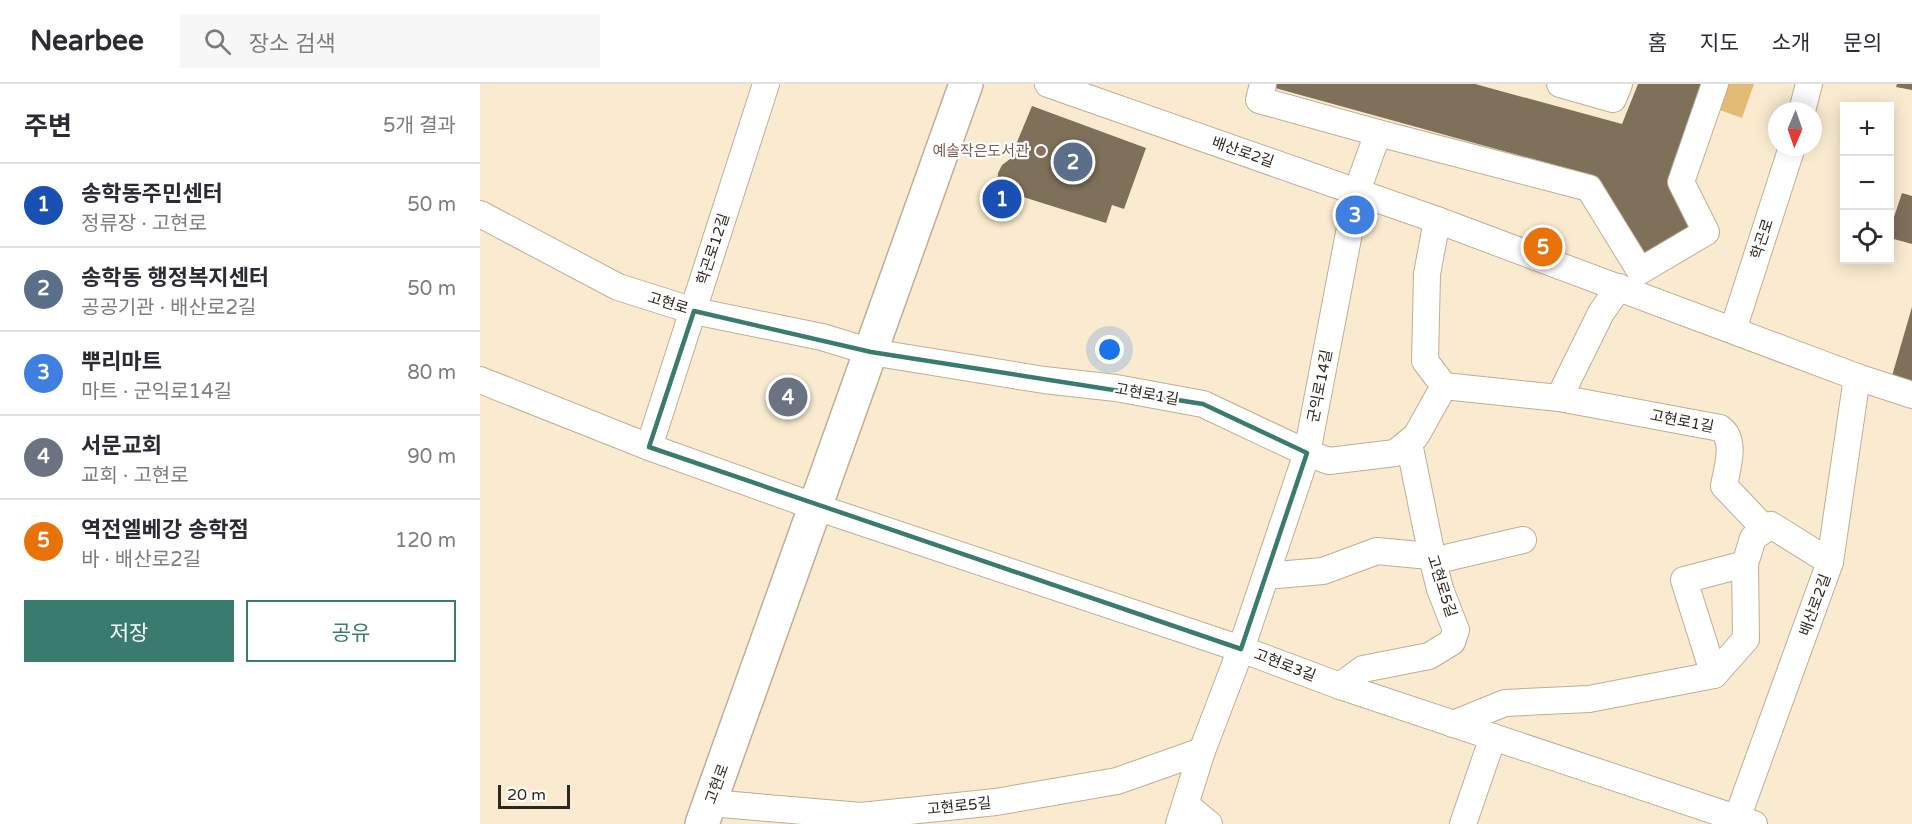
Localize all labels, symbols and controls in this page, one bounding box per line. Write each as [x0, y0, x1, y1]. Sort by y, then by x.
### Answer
search box [180, 14, 600, 68]
text: Nearbee [30, 24, 144, 58]
icon: search [201, 25, 234, 58]
text: 장소 검색 [249, 31, 335, 57]
text: 홈 [1648, 31, 1667, 56]
text: 지도 [1700, 31, 1739, 56]
text: 소개 [1772, 31, 1810, 56]
text: 문의 [1843, 31, 1882, 56]
north arrow [1768, 102, 1822, 156]
map controls [1840, 102, 1894, 264]
button: + [1840, 102, 1894, 156]
text: 주변 [24, 111, 72, 142]
text: 5개 결과 [383, 114, 456, 138]
street label: 배산로2길 [1210, 133, 1276, 171]
pin: 2 [1054, 140, 1092, 184]
place label: 예솔작은도서관 [932, 142, 1029, 160]
marker: 예솔작은도서관 [1034, 144, 1048, 158]
button: − [1840, 156, 1894, 210]
pin: 1 [982, 176, 1022, 222]
text: 송학동주민센터 [81, 181, 223, 207]
pin: 3 [1336, 192, 1374, 238]
text: 1 [37, 193, 50, 217]
text: 50 m [407, 193, 456, 217]
button: locate [1840, 210, 1894, 264]
street label: 학곤로12길 [693, 211, 733, 287]
text: 정류장 · 고현로 [81, 212, 207, 236]
street label: 학곤로 [1747, 217, 1777, 261]
pin: 5 [1524, 224, 1562, 270]
text: 송학동 행정복지센터 [81, 265, 269, 291]
text: 2 [37, 277, 50, 301]
text: 50 m [407, 277, 456, 301]
street label: 고현로 [646, 288, 690, 318]
text: 공공기관 · 배산로2길 [81, 296, 256, 320]
your location [1095, 335, 1124, 364]
street label: 군익로14길 [1304, 348, 1336, 424]
text: 뿌리마트 [81, 349, 162, 375]
text: 3 [37, 361, 50, 385]
text: 80 m [407, 361, 456, 385]
pin: 4 [768, 374, 808, 420]
text: 마트 · 군익로14길 [81, 380, 232, 404]
street label: 고현로1길 [1114, 380, 1180, 408]
street label: 고현로1길 [1649, 406, 1715, 436]
text: 서문교회 [81, 433, 162, 459]
text: 4 [37, 445, 50, 469]
text: 90 m [407, 445, 456, 469]
text: 교회 · 고현로 [81, 464, 189, 488]
text: 역전엘베강 송학점 [81, 517, 249, 543]
text: 5 [37, 529, 50, 553]
text: 120 m [395, 529, 456, 553]
text: 바 · 배산로2길 [81, 548, 201, 572]
street label: 고현로5길 [1423, 552, 1461, 620]
street label: 배산로2길 [1795, 572, 1835, 638]
button: 저장 [24, 600, 234, 662]
button: 공유 [246, 600, 456, 662]
street label: 고현로3길 [1252, 645, 1318, 685]
street label: 고현로 [701, 761, 733, 807]
scale bar [498, 782, 570, 810]
text: 20 m [507, 785, 546, 805]
street label: 고현로5길 [926, 794, 992, 818]

